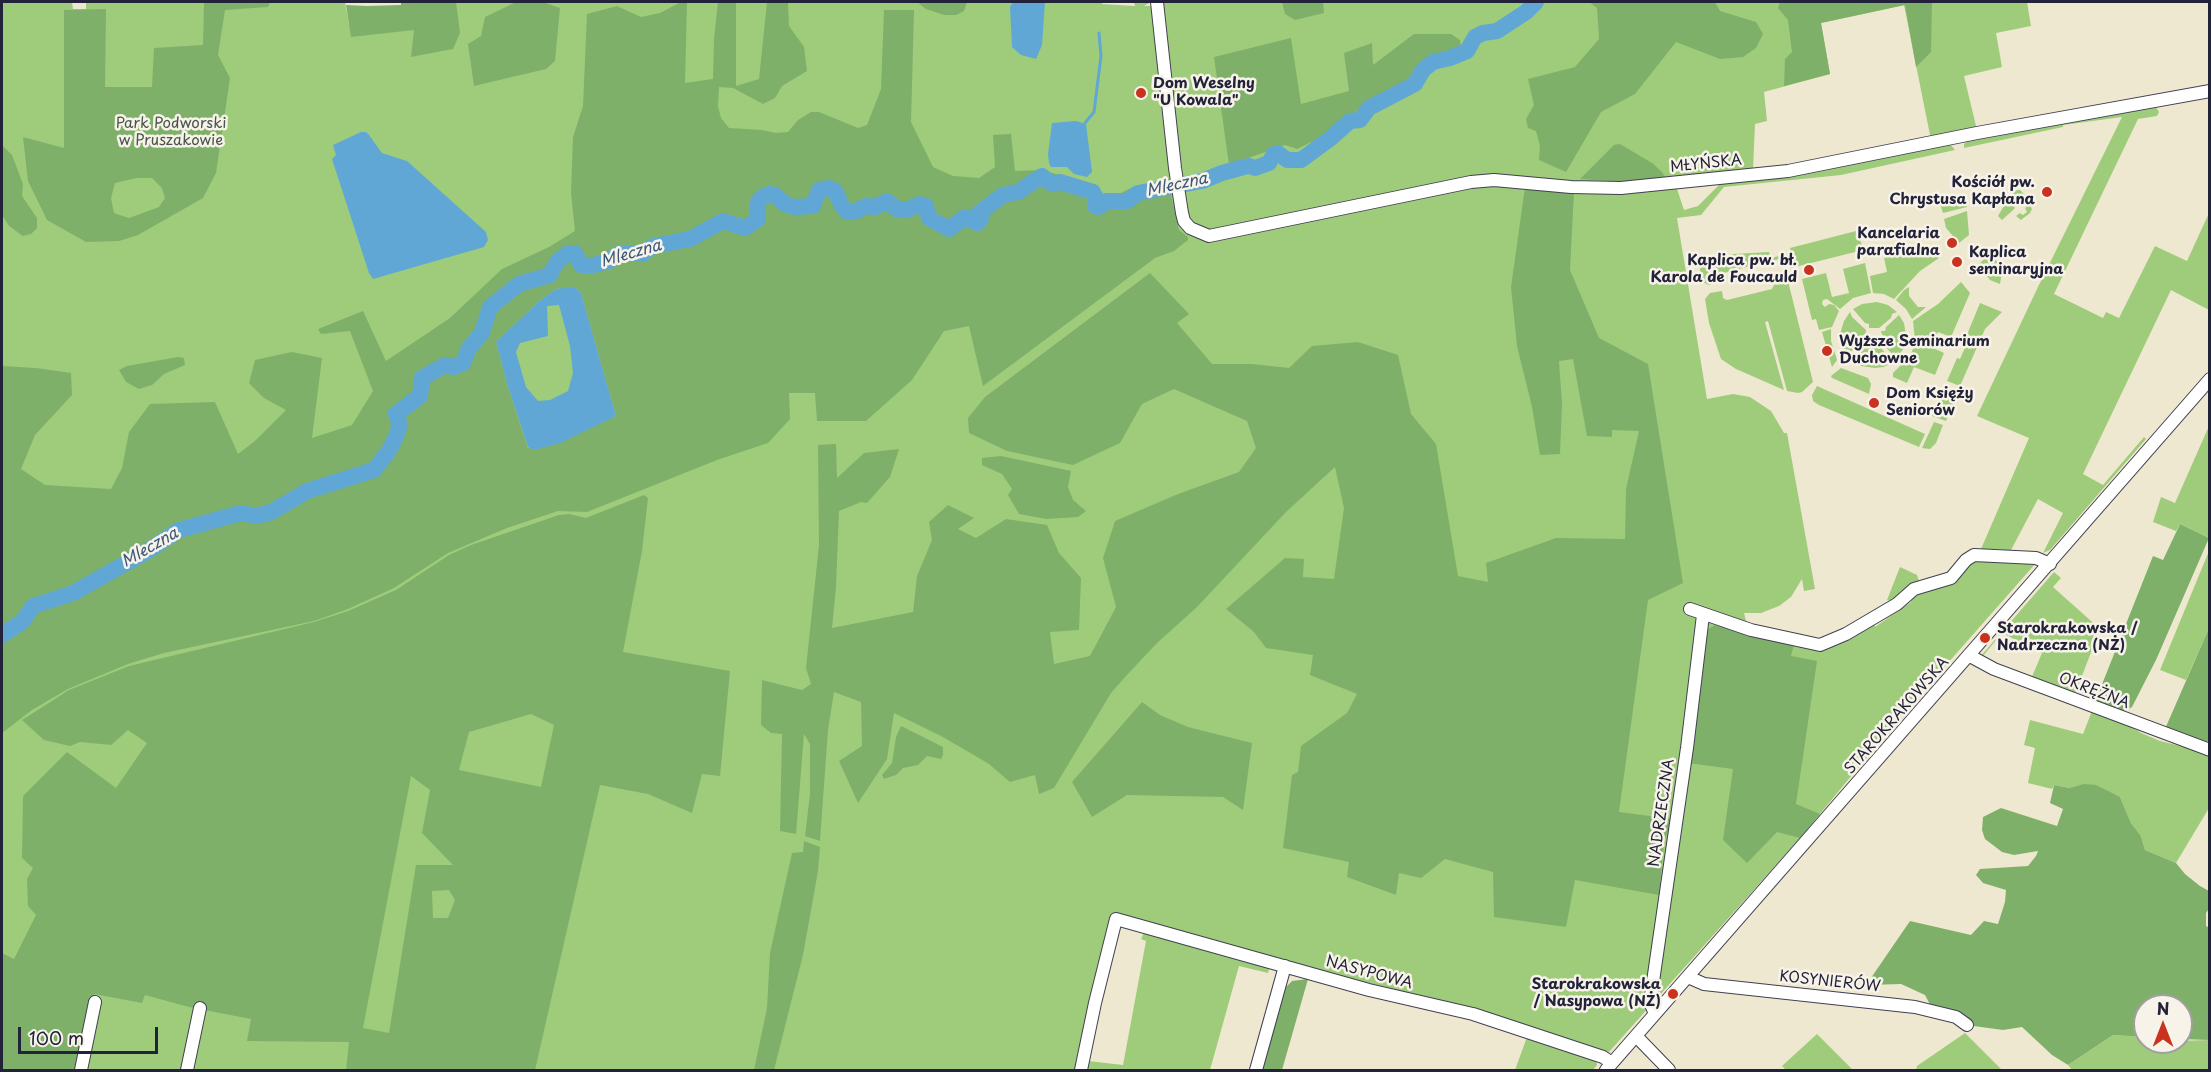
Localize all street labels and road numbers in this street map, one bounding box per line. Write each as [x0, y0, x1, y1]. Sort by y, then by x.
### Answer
street label: MŁYŃSKA [1669, 151, 1743, 177]
street label: STAROKRAKOWSKA [1841, 654, 1953, 778]
street label: OKRĘŻNA [2056, 669, 2132, 713]
street label: NADRZECZNA [1645, 758, 1679, 868]
street label: NASYPOWA [1323, 953, 1415, 993]
street label: KOSYNIERÓW [1778, 968, 1882, 996]

